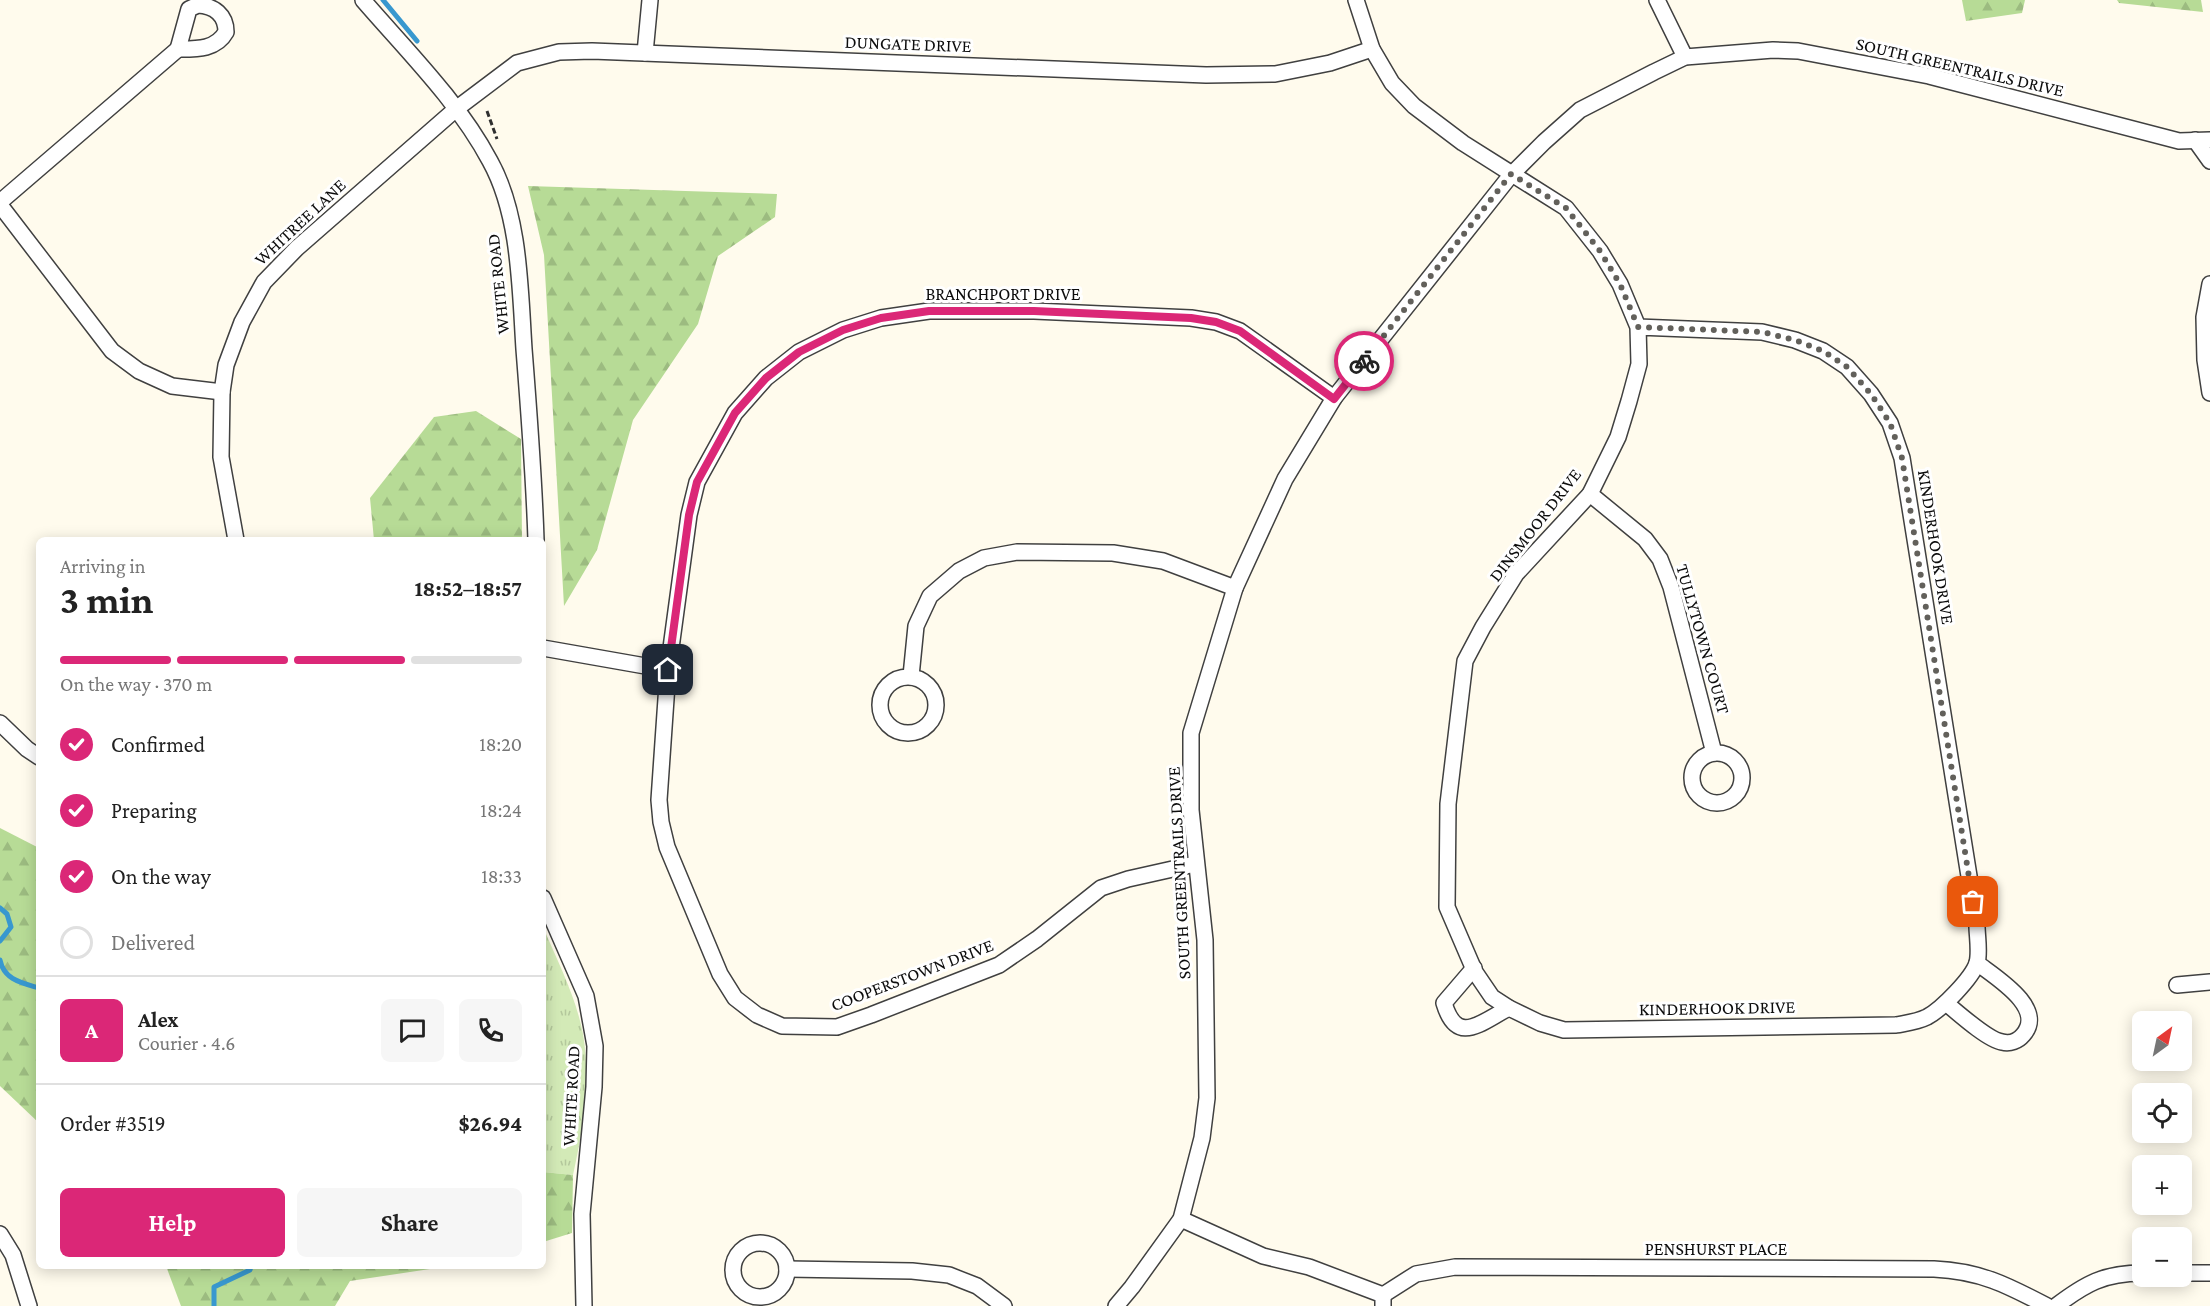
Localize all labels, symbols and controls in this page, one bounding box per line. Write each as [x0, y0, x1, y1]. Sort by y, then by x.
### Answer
street label: DUNGATE DRIVE [844, 32, 972, 56]
street label: SOUTH GREENTRAILS DRIVE [1854, 33, 2066, 101]
street label: WHITREE LANE [250, 175, 350, 269]
street label: WHITE ROAD [483, 233, 513, 335]
street label: BRANCHPORT DRIVE [925, 284, 1081, 304]
courier [1334, 331, 1394, 391]
icon: bike [1348, 345, 1381, 378]
street label: DINSMOOR DRIVE [1485, 464, 1585, 585]
street label: KINDERHOOK DRIVE [1914, 468, 1958, 626]
text: Arriving in [60, 555, 145, 577]
street label: TULLYTOWN COURT [1672, 562, 1734, 716]
text: 18:52–18:57 [414, 576, 522, 601]
text: 3 min [60, 578, 153, 621]
pin [642, 644, 693, 695]
icon: home [651, 653, 684, 686]
text: On the way · 370 m [60, 673, 212, 695]
icon: check [60, 728, 93, 761]
text: Confirmed [111, 732, 205, 757]
text: 18:20 [479, 733, 522, 755]
street label: SOUTH GREENTRAILS DRIVE [1163, 766, 1195, 980]
icon: check [60, 794, 93, 827]
text: Preparing [111, 798, 197, 823]
text: 18:24 [480, 799, 522, 821]
icon: check [60, 860, 93, 893]
text: On the way [111, 864, 211, 889]
text: 18:33 [481, 865, 522, 887]
pin [1947, 876, 1998, 927]
icon: bag [1956, 885, 1989, 918]
text: Delivered [111, 930, 195, 955]
street label: COOPERSTOWN DRIVE [828, 935, 996, 1015]
street label: KINDERHOOK DRIVE [1639, 997, 1796, 1019]
button: chat [381, 999, 444, 1062]
button: phone [459, 999, 522, 1062]
text: Alex [138, 1007, 179, 1032]
north arrow [2132, 1011, 2192, 1071]
map controls [2132, 1011, 2192, 1287]
text: A [85, 1018, 98, 1043]
text: Courier · 4.6 [138, 1032, 236, 1054]
street label: WHITE ROAD [558, 1045, 584, 1147]
button: locate [2132, 1083, 2192, 1143]
text: Order #3519 [60, 1111, 166, 1136]
text: $26.94 [459, 1111, 522, 1136]
button: + [2132, 1155, 2192, 1215]
button: Help [60, 1188, 285, 1257]
button: Share [297, 1188, 522, 1257]
button: − [2132, 1227, 2192, 1287]
street label: PENSHURST PLACE [1645, 1239, 1787, 1259]

